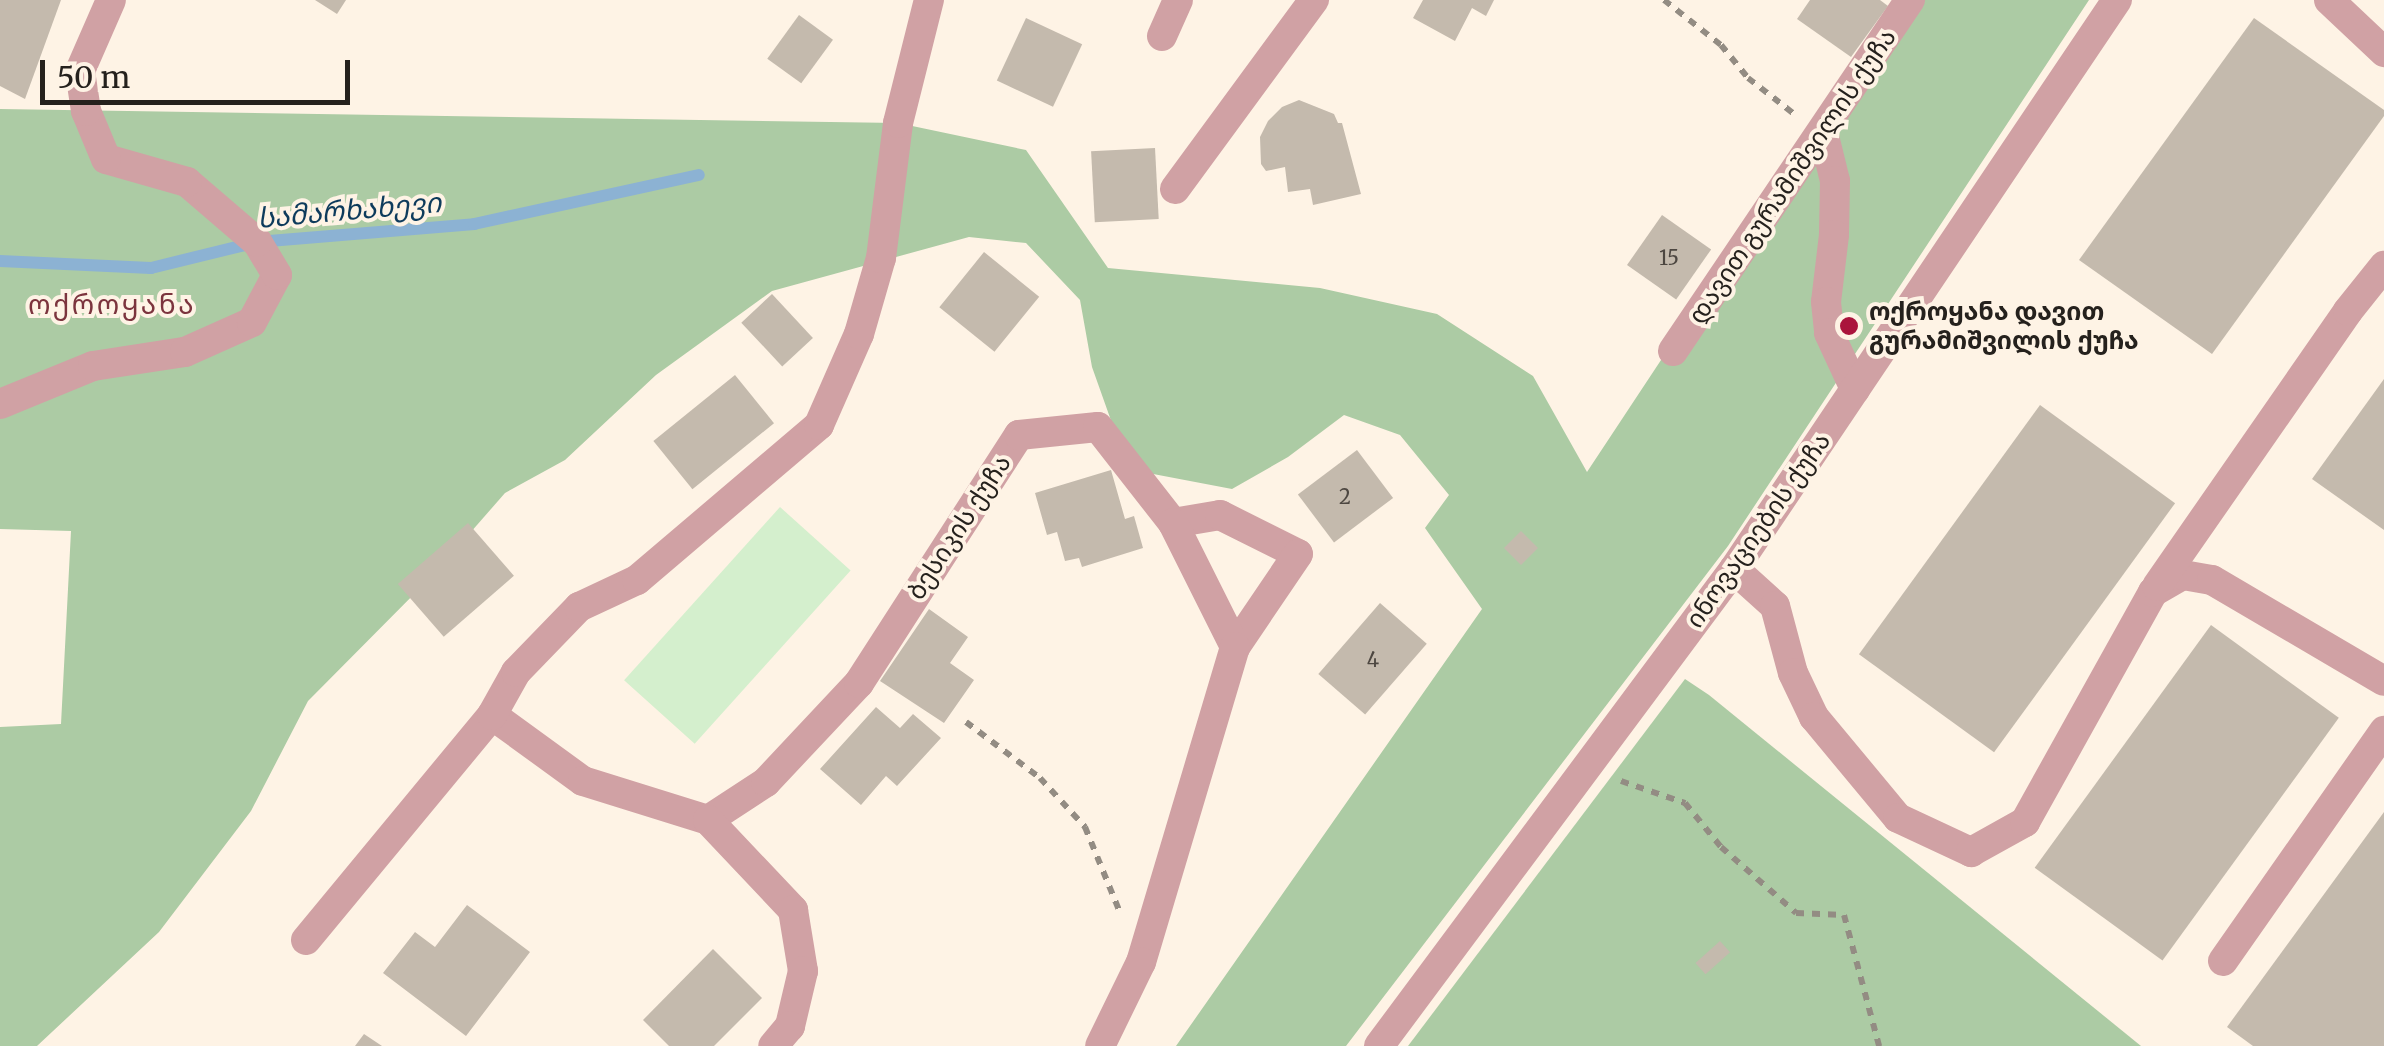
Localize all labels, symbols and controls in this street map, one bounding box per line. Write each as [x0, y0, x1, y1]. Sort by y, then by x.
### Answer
street label: დავით გურამიშვილის ქუჩა [1682, 23, 1902, 329]
scale bar [45, 40, 355, 102]
text: 50 m [57, 58, 130, 96]
water label: სამარხახევი [256, 185, 442, 235]
house number: 15 [1659, 245, 1679, 269]
district label: ოქროყანა [28, 287, 196, 321]
place label: ოქროყანა დავით გურამიშვილის ქუჩა [1869, 297, 2139, 356]
marker: ოქროყანა დავით გურამიშვილის ქუჩა [1838, 315, 1860, 337]
street label: ინოვაციების ქუჩა [1679, 427, 1837, 633]
street label: ბესიკის ქუჩა [901, 449, 1017, 605]
house number: 2 [1339, 484, 1351, 508]
house number: 4 [1367, 647, 1379, 671]

